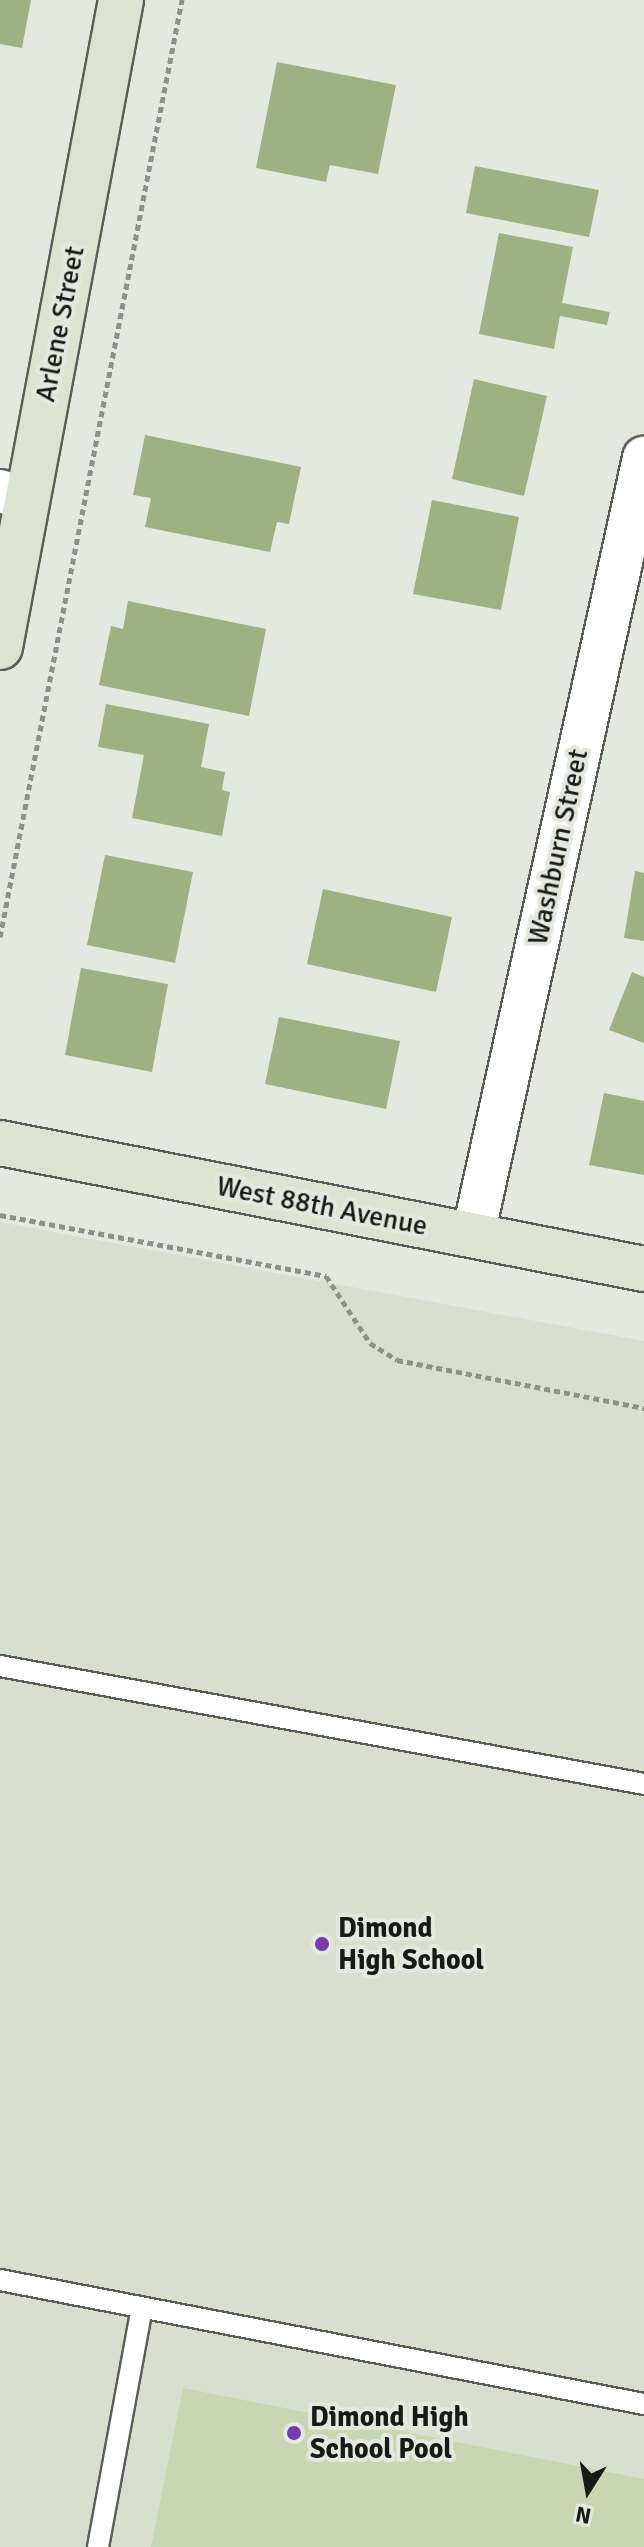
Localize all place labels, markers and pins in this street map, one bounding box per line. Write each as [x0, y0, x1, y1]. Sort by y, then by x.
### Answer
place label: Dimond High School [338, 1911, 484, 1977]
marker: Dimond High School [313, 1935, 331, 1953]
place label: Dimond High School Pool [310, 2400, 469, 2466]
marker: Dimond High School Pool [285, 2424, 303, 2442]

